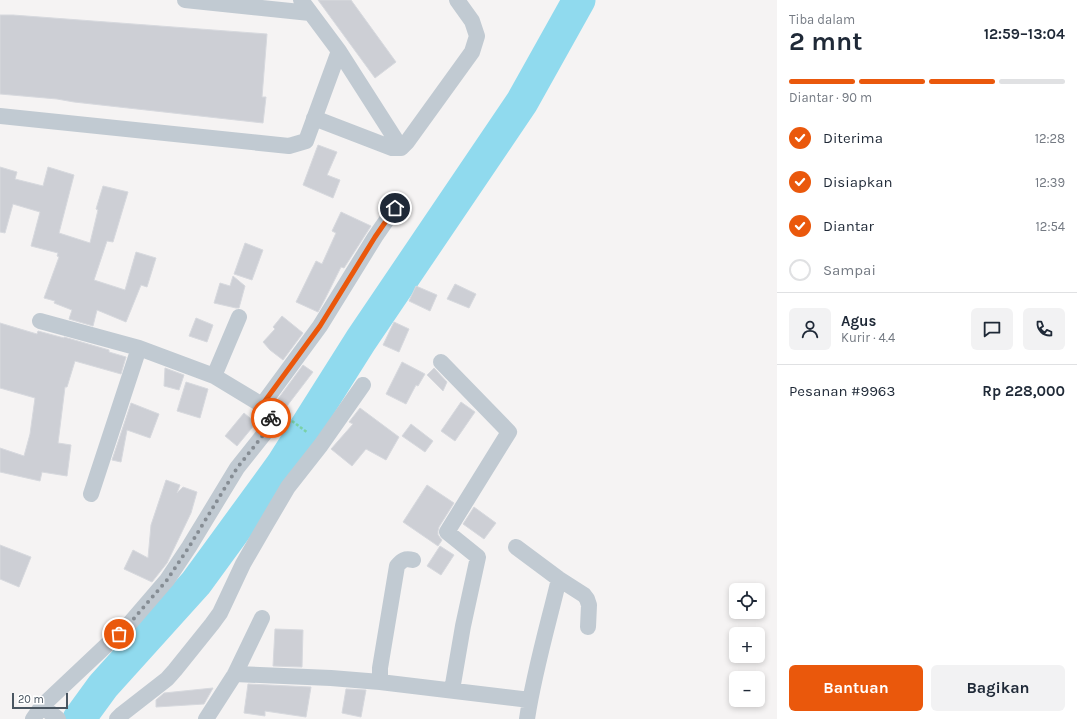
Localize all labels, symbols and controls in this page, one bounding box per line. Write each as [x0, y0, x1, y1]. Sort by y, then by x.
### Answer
text: Tiba dalam [789, 12, 855, 27]
text: 12:59–13:04 [984, 25, 1065, 43]
text: 2 mnt [789, 26, 862, 57]
text: Diantar · 90 m [789, 90, 872, 105]
icon: check [789, 127, 811, 149]
text: Diterima [823, 129, 883, 147]
text: 12:28 [1035, 131, 1065, 146]
icon: check [789, 171, 811, 193]
text: Disiapkan [823, 173, 893, 191]
text: 12:39 [1035, 175, 1065, 190]
pin [378, 191, 412, 225]
icon: home [384, 197, 406, 219]
icon: check [789, 215, 811, 237]
text: Diantar [823, 217, 874, 235]
text: 12:54 [1036, 219, 1065, 234]
text: Sampai [823, 261, 876, 279]
button: person [789, 308, 831, 350]
button: chat [971, 308, 1013, 350]
button: phone [1023, 308, 1065, 350]
text: Agus [841, 312, 876, 330]
text: Kurir · 4.4 [841, 330, 895, 345]
text: Pesanan #9963 [789, 382, 895, 400]
text: Rp 228,000 [982, 382, 1065, 400]
courier [251, 398, 291, 438]
icon: bike [260, 407, 282, 429]
map controls [729, 583, 765, 707]
button: locate [729, 583, 765, 619]
pin [102, 617, 136, 651]
icon: bag [108, 623, 130, 645]
button: + [729, 627, 765, 663]
button: Bantuan [789, 665, 923, 711]
button: Bagikan [931, 665, 1065, 711]
button: − [729, 671, 765, 707]
scale bar [12, 691, 68, 710]
text: 20 m [18, 693, 44, 706]

